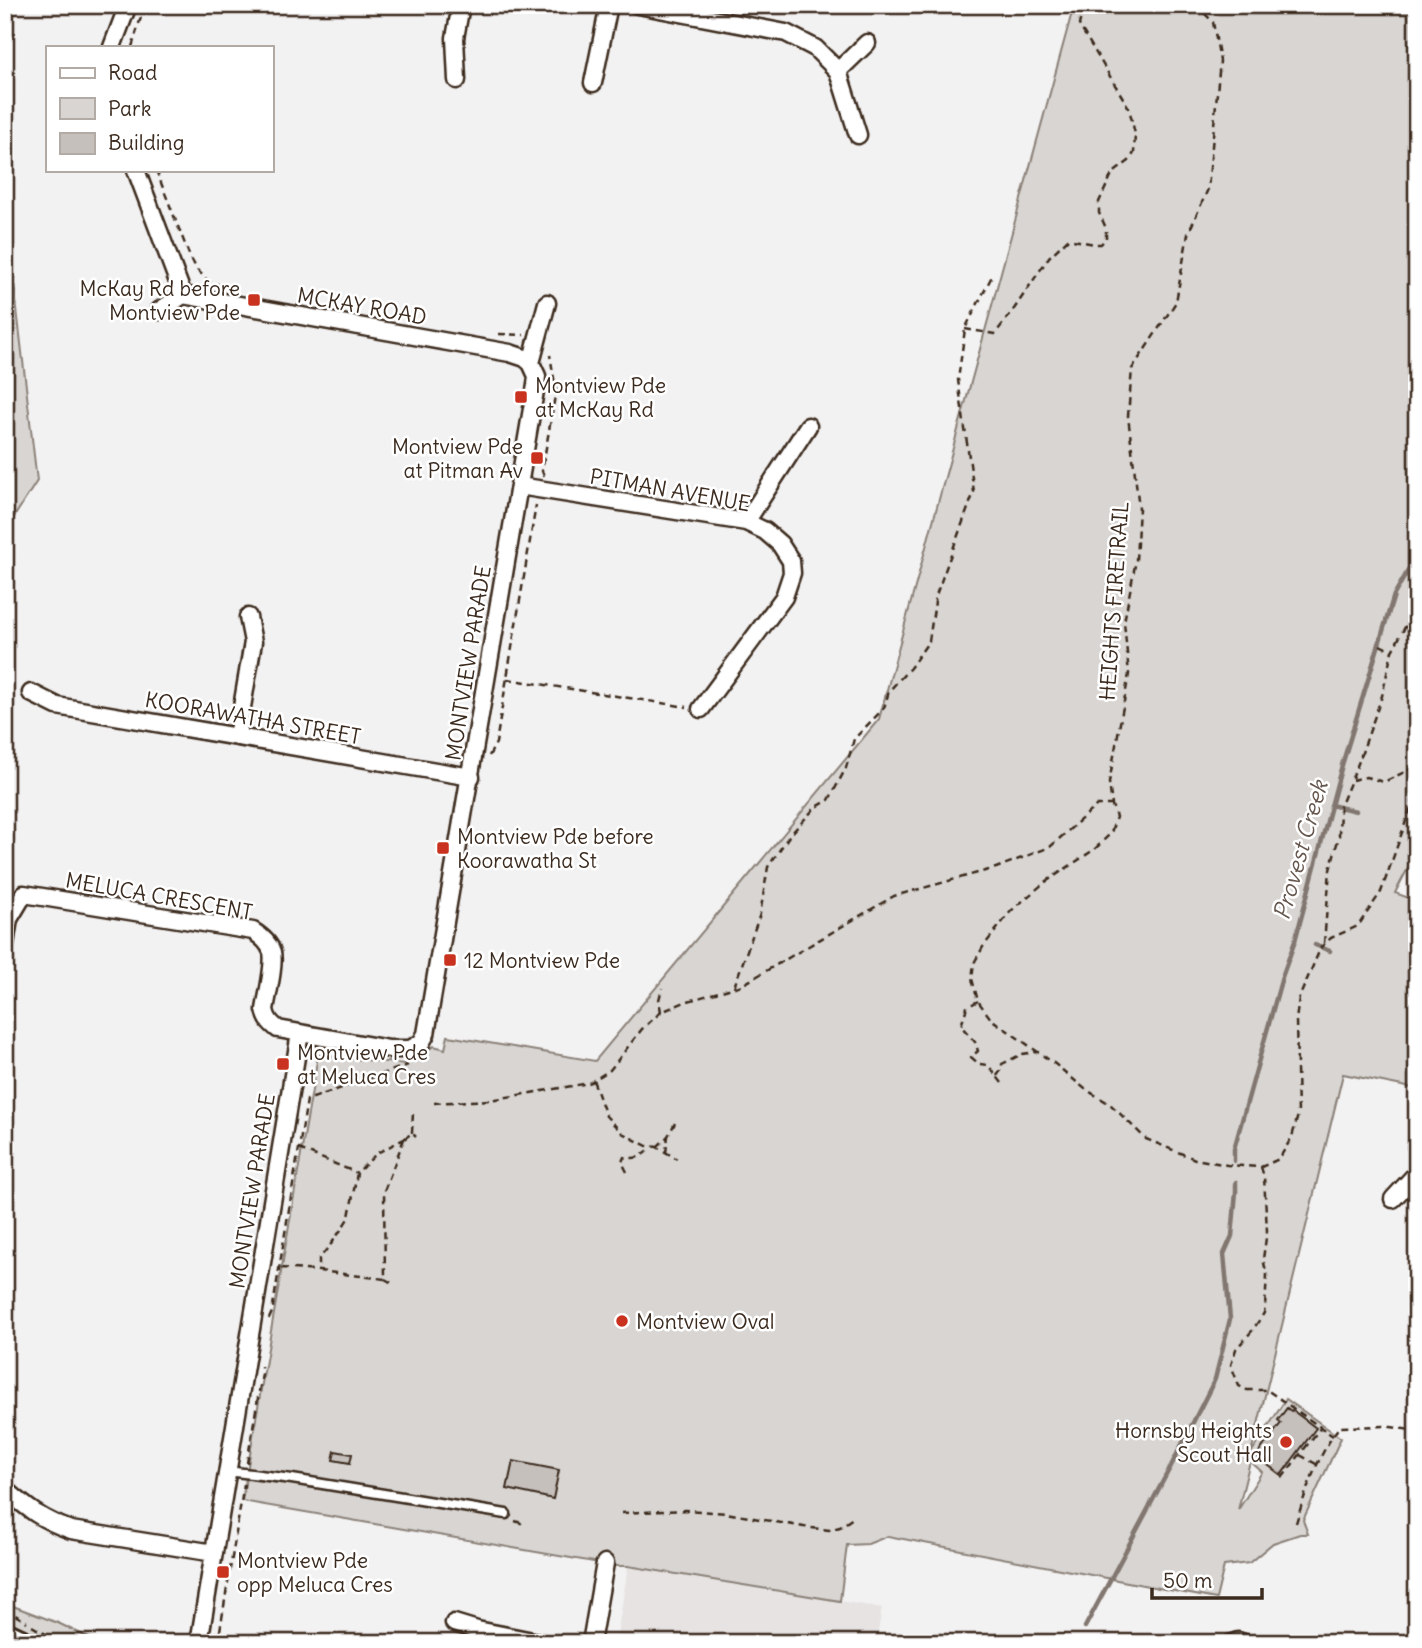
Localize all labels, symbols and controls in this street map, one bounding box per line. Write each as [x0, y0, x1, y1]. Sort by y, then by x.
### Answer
legend [46, 46, 273, 172]
text: Road [108, 59, 157, 86]
text: Park [108, 95, 151, 122]
text: Building [108, 129, 184, 156]
place label: McKay Rd before Montview Pde [80, 275, 240, 326]
street label: MCKAY ROAD [295, 281, 429, 331]
marker: McKay Rd before Montview Pde [246, 292, 262, 308]
place label: Montview Pde at McKay Rd [535, 372, 666, 423]
marker: Montview Pde at McKay Rd [513, 389, 529, 405]
place label: Montview Pde at Pitman Av [392, 433, 523, 484]
marker: Montview Pde at Pitman Av [529, 450, 545, 466]
street label: PITMAN AVENUE [588, 463, 752, 517]
street label: HEIGHTS FIRETRAIL [1094, 501, 1134, 701]
street label: MONTVIEW PARADE [439, 564, 497, 762]
street label: KOORAWATHA STREET [143, 686, 363, 750]
water label: Provest Creek [1266, 776, 1334, 923]
place label: Montview Pde before Koorawatha St [457, 823, 654, 874]
marker: Montview Pde before Koorawatha St [435, 840, 451, 856]
street label: MELUCA CRESCENT [63, 866, 255, 926]
place label: 12 Montview Pde [464, 947, 620, 974]
marker: 12 Montview Pde [442, 952, 458, 968]
place label: Montview Pde at Meluca Cres [297, 1039, 436, 1090]
marker: Montview Pde at Meluca Cres [275, 1056, 291, 1072]
street label: MONTVIEW PARADE [223, 1092, 281, 1290]
place label: Montview Oval [636, 1308, 774, 1335]
marker: Montview Oval [614, 1313, 630, 1329]
place label: Hornsby Heights Scout Hall [1115, 1417, 1272, 1468]
marker: Hornsby Heights Scout Hall [1278, 1434, 1294, 1450]
place label: Montview Pde opp Meluca Cres [237, 1547, 393, 1598]
scale bar [1152, 1557, 1263, 1601]
marker: Montview Pde opp Meluca Cres [215, 1564, 231, 1580]
text: 50 m [1163, 1567, 1212, 1594]

